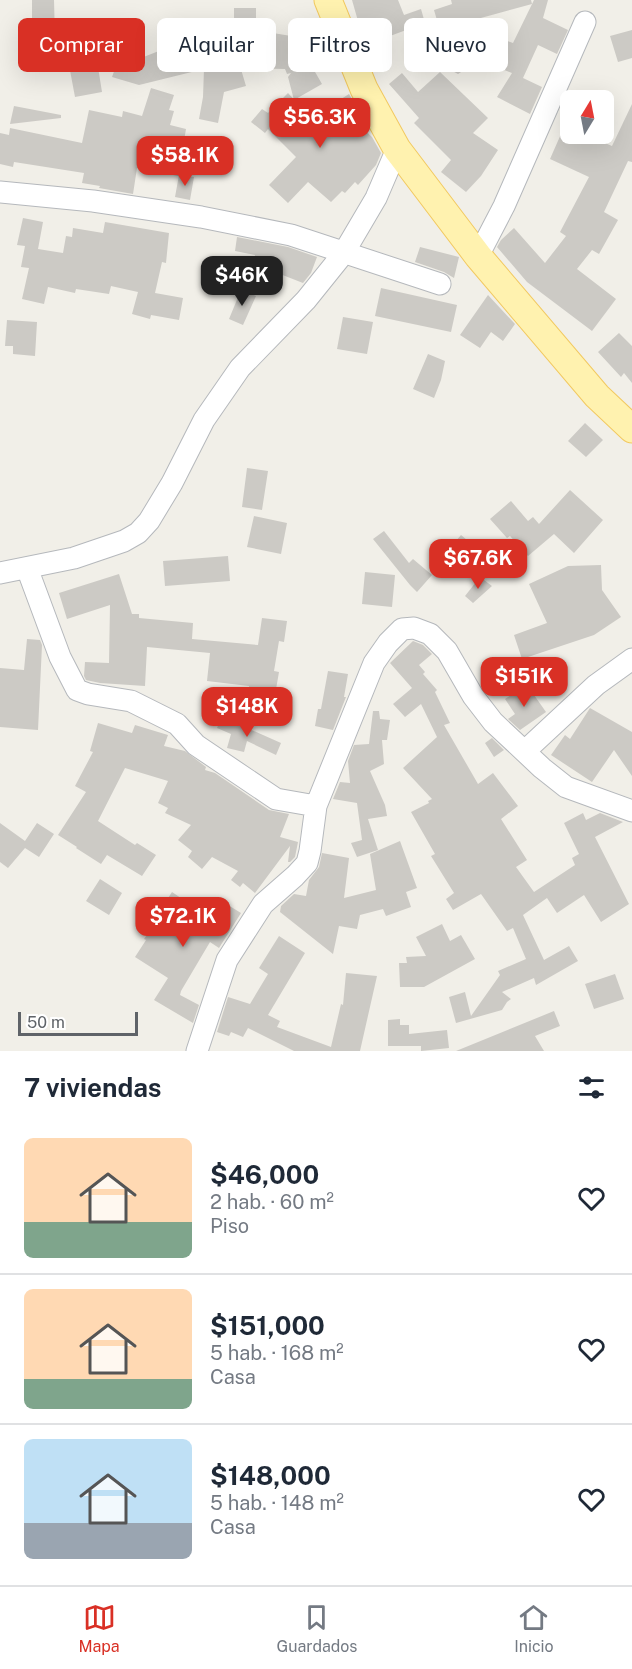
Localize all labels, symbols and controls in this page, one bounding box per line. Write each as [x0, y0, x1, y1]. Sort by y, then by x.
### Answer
chip: Comprar [18, 18, 145, 72]
chip: Alquilar [157, 18, 276, 72]
chip: Filtros [288, 18, 392, 72]
chip: Nuevo [404, 18, 508, 72]
north arrow [560, 90, 614, 144]
map controls [560, 90, 614, 144]
pin: $56.3K [271, 98, 369, 149]
text: $56.3K [283, 105, 357, 129]
pin: $58.1K [136, 136, 234, 187]
text: $58.1K [151, 143, 219, 167]
pin: $46K [206, 256, 278, 307]
text: $46K [215, 263, 269, 287]
pin: $67.6K [429, 539, 527, 590]
text: $67.6K [443, 546, 513, 570]
pin: $151K [482, 657, 566, 708]
text: $151K [495, 664, 553, 688]
pin: $148K [205, 687, 289, 738]
text: $148K [215, 694, 279, 718]
pin: $72.1K [134, 897, 232, 948]
text: $72.1K [149, 904, 217, 928]
scale bar [18, 1009, 138, 1036]
text: 50 m [27, 1013, 65, 1032]
icon: filters [575, 1071, 608, 1104]
text: 7 viviendas [24, 1072, 162, 1103]
text: $46,000 [210, 1159, 319, 1190]
icon: home [72, 1162, 144, 1234]
icon: heart [575, 1182, 608, 1215]
text: 2 hab. · 60 m² [210, 1190, 334, 1214]
text: Piso [210, 1214, 249, 1238]
text: $151,000 [210, 1310, 325, 1341]
icon: home [72, 1313, 144, 1385]
icon: heart [575, 1333, 608, 1366]
text: 5 hab. · 168 m² [210, 1341, 344, 1365]
text: Casa [210, 1365, 256, 1389]
text: $148,000 [210, 1460, 331, 1491]
icon: home [72, 1463, 144, 1535]
icon: heart [575, 1483, 608, 1516]
text: 5 hab. · 148 m² [210, 1491, 344, 1515]
text: Casa [210, 1515, 256, 1539]
tab: Mapa [78, 1601, 120, 1656]
tab: Guardados [276, 1601, 357, 1656]
tab: Inicio [514, 1601, 554, 1656]

